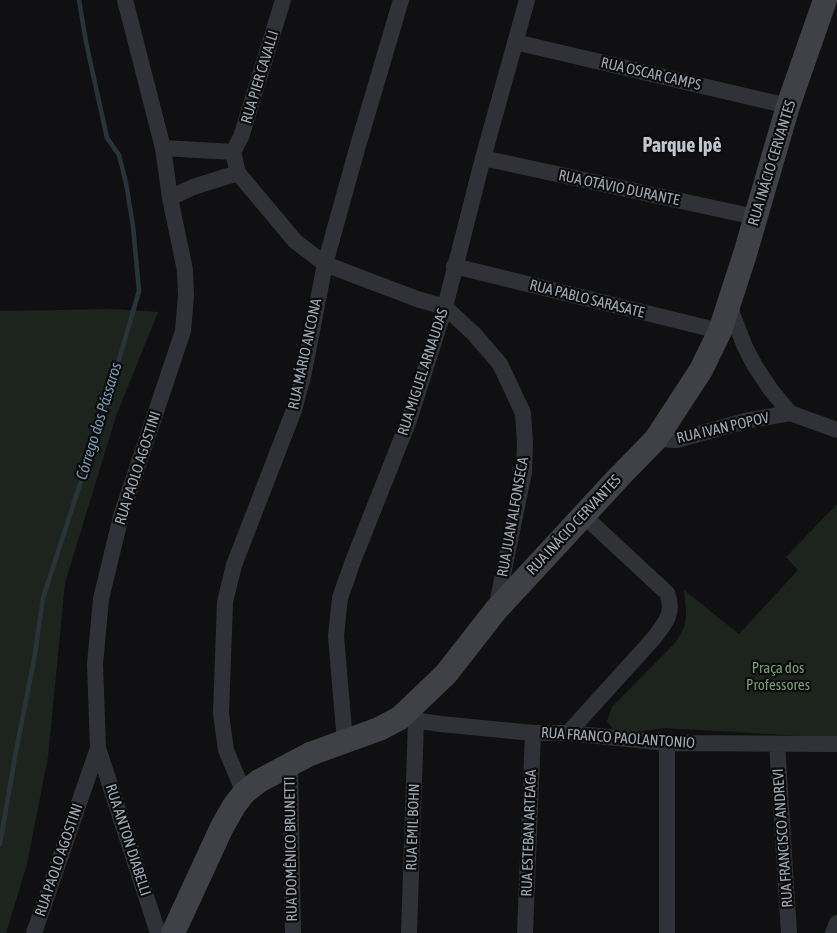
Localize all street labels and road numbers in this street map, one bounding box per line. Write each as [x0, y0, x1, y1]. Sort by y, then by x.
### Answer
street label: RUA PIER CAVALLI [237, 28, 283, 126]
street label: RUA OSCAR CAMPS [599, 54, 703, 94]
street label: RUA INÁCIO CERVANTES [744, 98, 800, 228]
street label: RUA OTÁVIO DURANTE [557, 166, 681, 210]
street label: RUA PABLO SARASATE [528, 276, 646, 322]
street label: RUA MÁRIO ANCONA [284, 297, 326, 411]
street label: RUA MIGUEL ARNAUDAS [394, 306, 452, 438]
street label: RUA PAOLO AGOSTINI [111, 409, 165, 527]
street label: RUA IVAN POPOV [675, 409, 771, 447]
street label: RUA JUAN ALFONSECA [494, 456, 532, 578]
street label: RUA INÁCIO CERVANTES [523, 471, 625, 579]
street label: RUA FRANCO PAOLANTONIO [541, 724, 695, 752]
street label: RUA FRANCISCO ANDREVI [769, 768, 797, 908]
street label: RUA ESTEBAN ARTEAGA [518, 769, 540, 897]
street label: RUA DOMÊNICO BRUNETTI [281, 776, 301, 922]
street label: RUA ANTON DIABELLI [101, 782, 155, 898]
street label: RUA EMIL BOHN [402, 783, 424, 871]
street label: RUA PAOLO AGOSTINI [31, 801, 87, 919]

